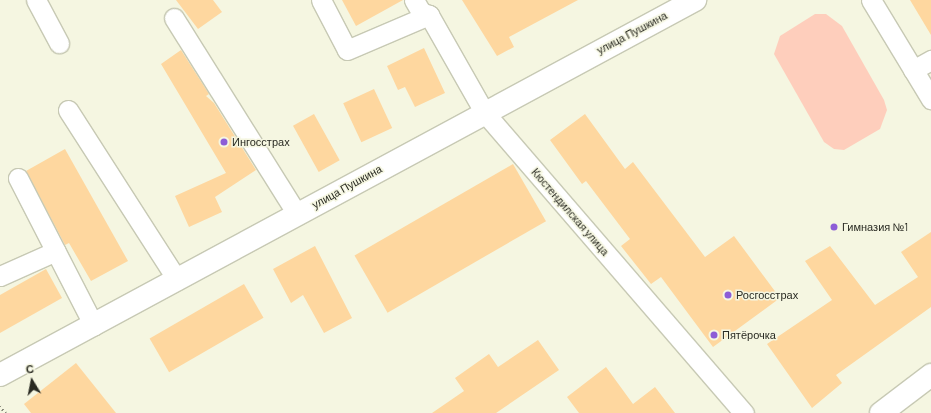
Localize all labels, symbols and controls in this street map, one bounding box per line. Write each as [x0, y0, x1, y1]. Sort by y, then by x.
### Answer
street label: улица Пушкина [595, 9, 669, 57]
place label: Ингосстрах [232, 135, 290, 149]
marker: Ингосстрах [219, 137, 229, 147]
street label: улица Пушкина [310, 162, 384, 212]
street label: Кюстендилская улица [529, 166, 611, 258]
place label: Гимназия №1 [842, 220, 908, 234]
marker: Гимназия №1 [829, 222, 839, 232]
place label: Росгосстрах [736, 288, 798, 302]
marker: Росгосстрах [723, 290, 733, 300]
place label: Пятёрочка [722, 328, 776, 342]
marker: Пятёрочка [709, 330, 719, 340]
north arrow [12, 361, 52, 401]
text: С [25, 362, 35, 376]

